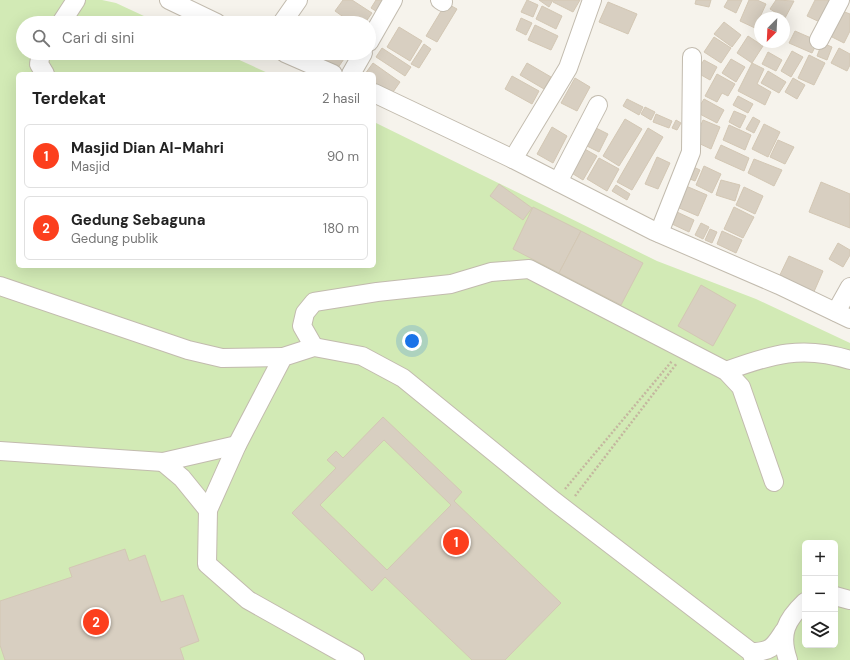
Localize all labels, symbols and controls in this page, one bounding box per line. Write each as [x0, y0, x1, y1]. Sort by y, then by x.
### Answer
north arrow [754, 12, 790, 48]
search box [16, 16, 376, 60]
icon: search [30, 27, 52, 49]
text: Cari di sini [62, 28, 134, 48]
text: Terdekat [32, 87, 106, 109]
text: 2 hasil [322, 90, 360, 107]
text: Masjid Dian Al-Mahri [71, 138, 224, 158]
text: 1 [44, 148, 48, 165]
text: 90 m [327, 148, 359, 165]
text: Masjid [71, 158, 110, 175]
text: Gedung Sebaguna [71, 210, 205, 230]
text: 2 [42, 220, 50, 237]
text: 180 m [323, 220, 359, 237]
text: Gedung publik [71, 230, 158, 247]
your location [402, 331, 422, 351]
pin: 1 [443, 527, 469, 557]
map controls [802, 540, 838, 648]
button: + [802, 540, 838, 576]
button: − [802, 576, 838, 612]
pin: 2 [83, 607, 109, 637]
button: layers [802, 612, 838, 648]

